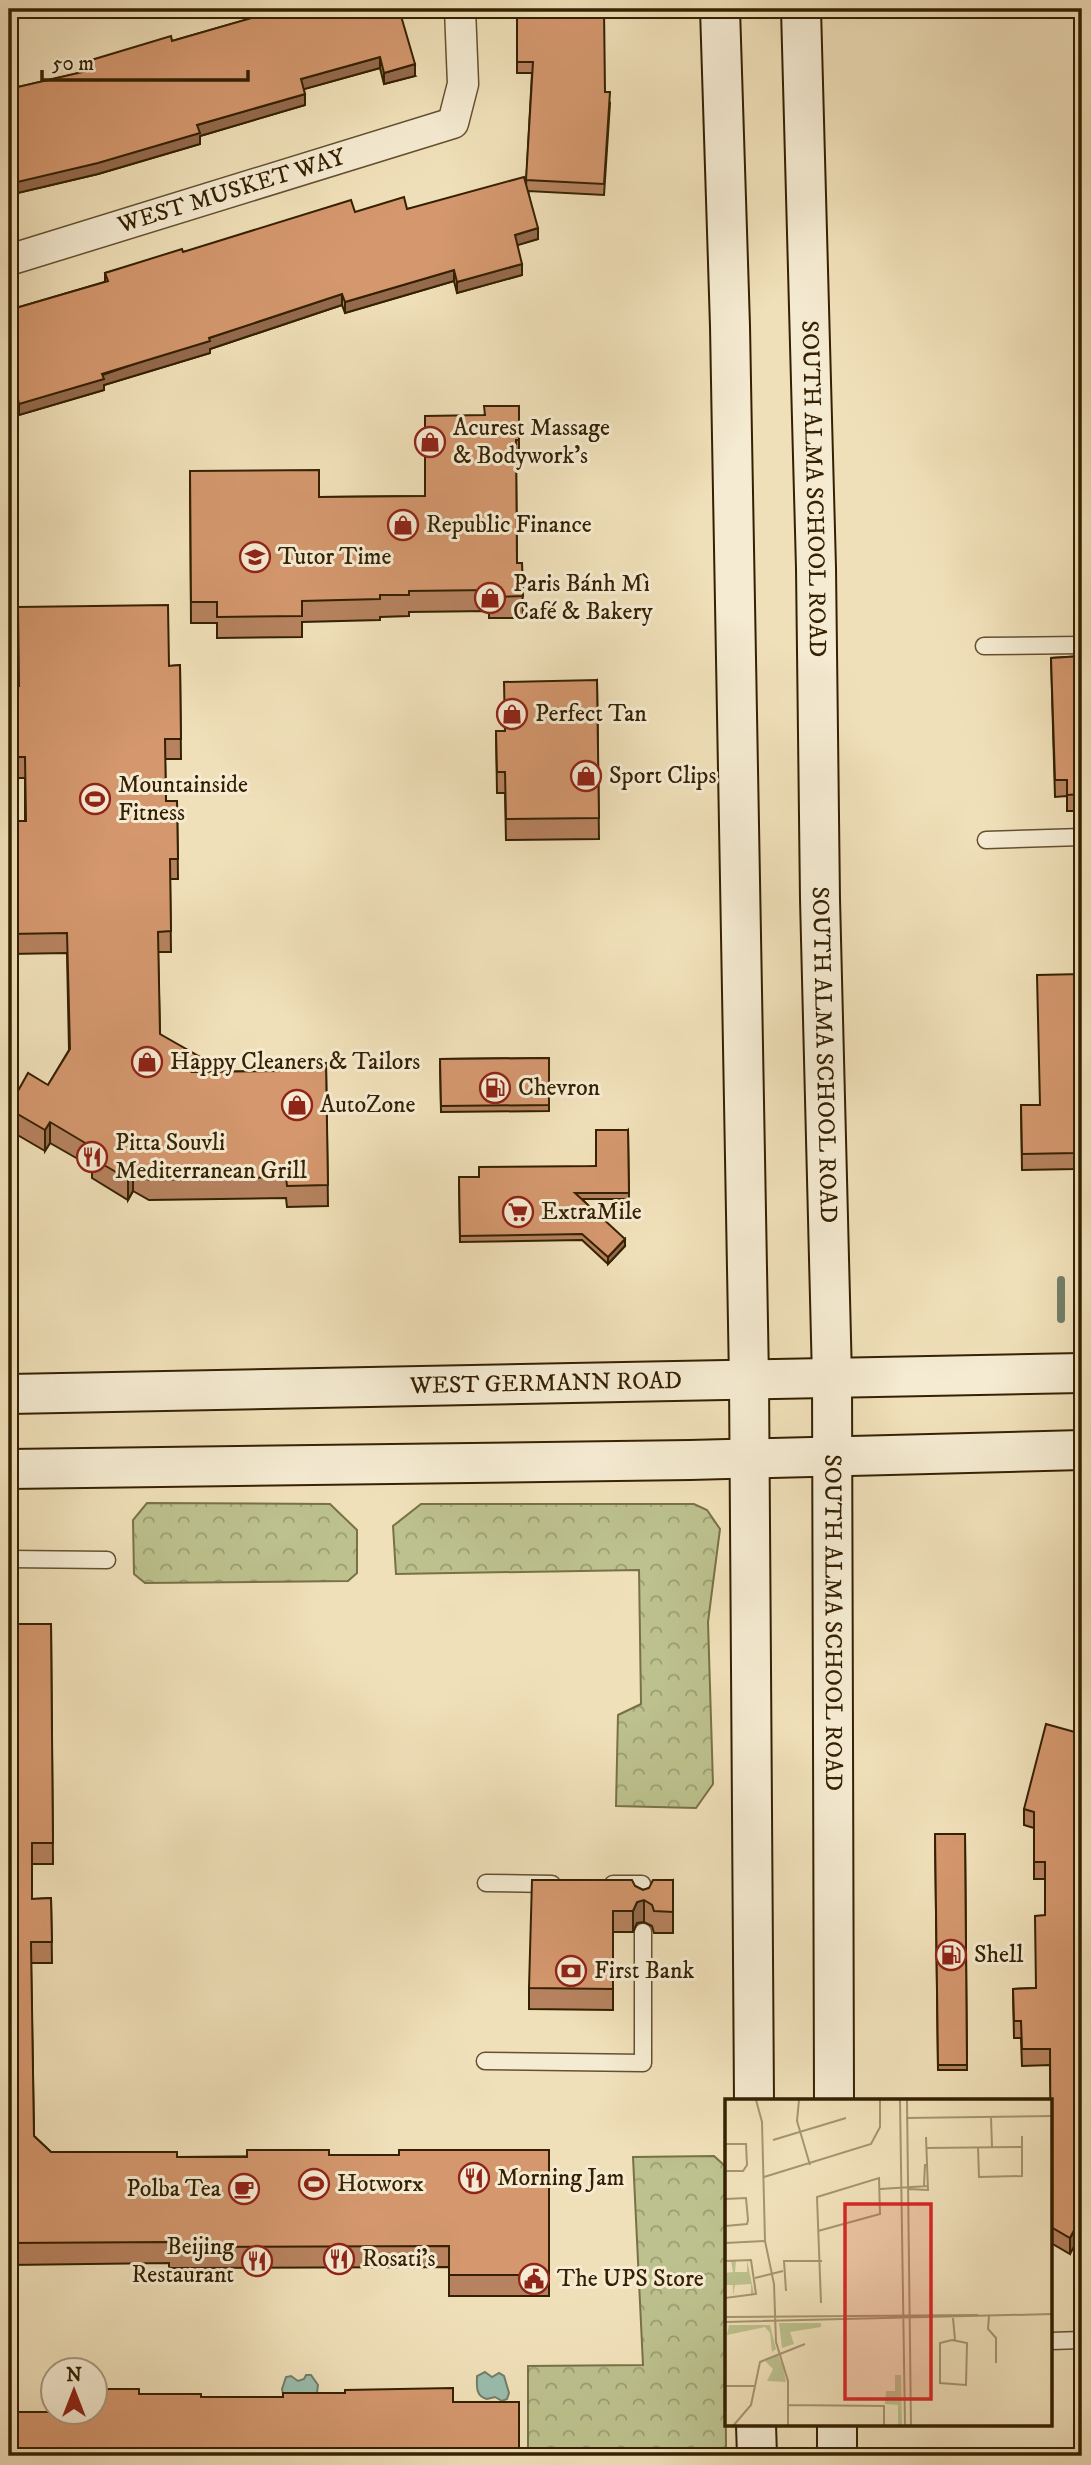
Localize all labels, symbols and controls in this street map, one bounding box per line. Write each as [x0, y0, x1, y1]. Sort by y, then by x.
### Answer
scale bar [42, 38, 248, 82]
text: 50 m [52, 51, 94, 77]
street label: WEST MUSKET WAY [113, 142, 350, 241]
street label: SOUTH ALMA SCHOOL ROAD [794, 320, 832, 657]
place label: Acurest Massage & Bodywork's [453, 413, 610, 471]
shop icon: Acurest Massage & Bodywork's [413, 425, 447, 459]
shop icon: Republic Finance [386, 508, 420, 542]
place label: Republic Finance [426, 510, 592, 540]
school or university icon: Tutor Time [238, 540, 272, 574]
place label: Tutor Time [278, 542, 392, 572]
place label: Paris Bánh Mì Café & Bakery [513, 569, 653, 627]
shop icon: Paris Bánh Mì Café & Bakery [473, 581, 507, 615]
shop icon: Perfect Tan [495, 697, 529, 731]
place label: Perfect Tan [535, 699, 647, 729]
shop icon: Sport Clips [569, 759, 603, 793]
place label: Sport Clips [609, 761, 716, 791]
place label: Mountainside Fitness [118, 770, 248, 828]
sports icon: Mountainside Fitness [78, 782, 112, 816]
street label: SOUTH ALMA SCHOOL ROAD [805, 886, 843, 1224]
shop icon: Happy Cleaners & Tailors [130, 1045, 164, 1079]
place label: Happy Cleaners & Tailors [170, 1047, 420, 1077]
fuel station icon: Chevron [478, 1071, 512, 1105]
place label: Chevron [518, 1073, 601, 1103]
shop icon: AutoZone [280, 1088, 314, 1122]
place label: AutoZone [320, 1090, 416, 1120]
place label: Pitta Souvli Mediterranean Grill [115, 1128, 308, 1186]
restaurant icon: Pitta Souvli Mediterranean Grill [75, 1140, 109, 1174]
supermarket icon: ExtraMile [501, 1195, 535, 1229]
place label: ExtraMile [541, 1197, 642, 1227]
street label: WEST GERMANN ROAD [409, 1366, 682, 1401]
street label: SOUTH ALMA SCHOOL ROAD [817, 1454, 848, 1791]
fuel station icon: Shell [934, 1938, 968, 1972]
place label: Shell [974, 1940, 1024, 1970]
bank icon: First Bank [554, 1954, 588, 1988]
place label: First Bank [594, 1956, 695, 1986]
inset map [725, 2099, 1052, 2426]
restaurant icon: Morning Jam [457, 2161, 491, 2195]
place label: Morning Jam [497, 2163, 625, 2193]
sports icon: Hotworx [297, 2167, 331, 2201]
place label: Hotworx [337, 2169, 424, 2199]
cafe icon: Polba Tea [227, 2172, 261, 2206]
place label: Polba Tea [126, 2174, 222, 2204]
place label: Beijing Restaurant [132, 2232, 234, 2290]
restaurant icon: Rosati's [322, 2242, 356, 2276]
restaurant icon: Beijing Restaurant [240, 2244, 274, 2278]
place label: Rosati's [362, 2244, 435, 2274]
public building icon: The UPS Store [517, 2262, 551, 2296]
place label: The UPS Store [557, 2264, 704, 2294]
north arrow [38, 2356, 108, 2426]
text: N [66, 2364, 82, 2387]

